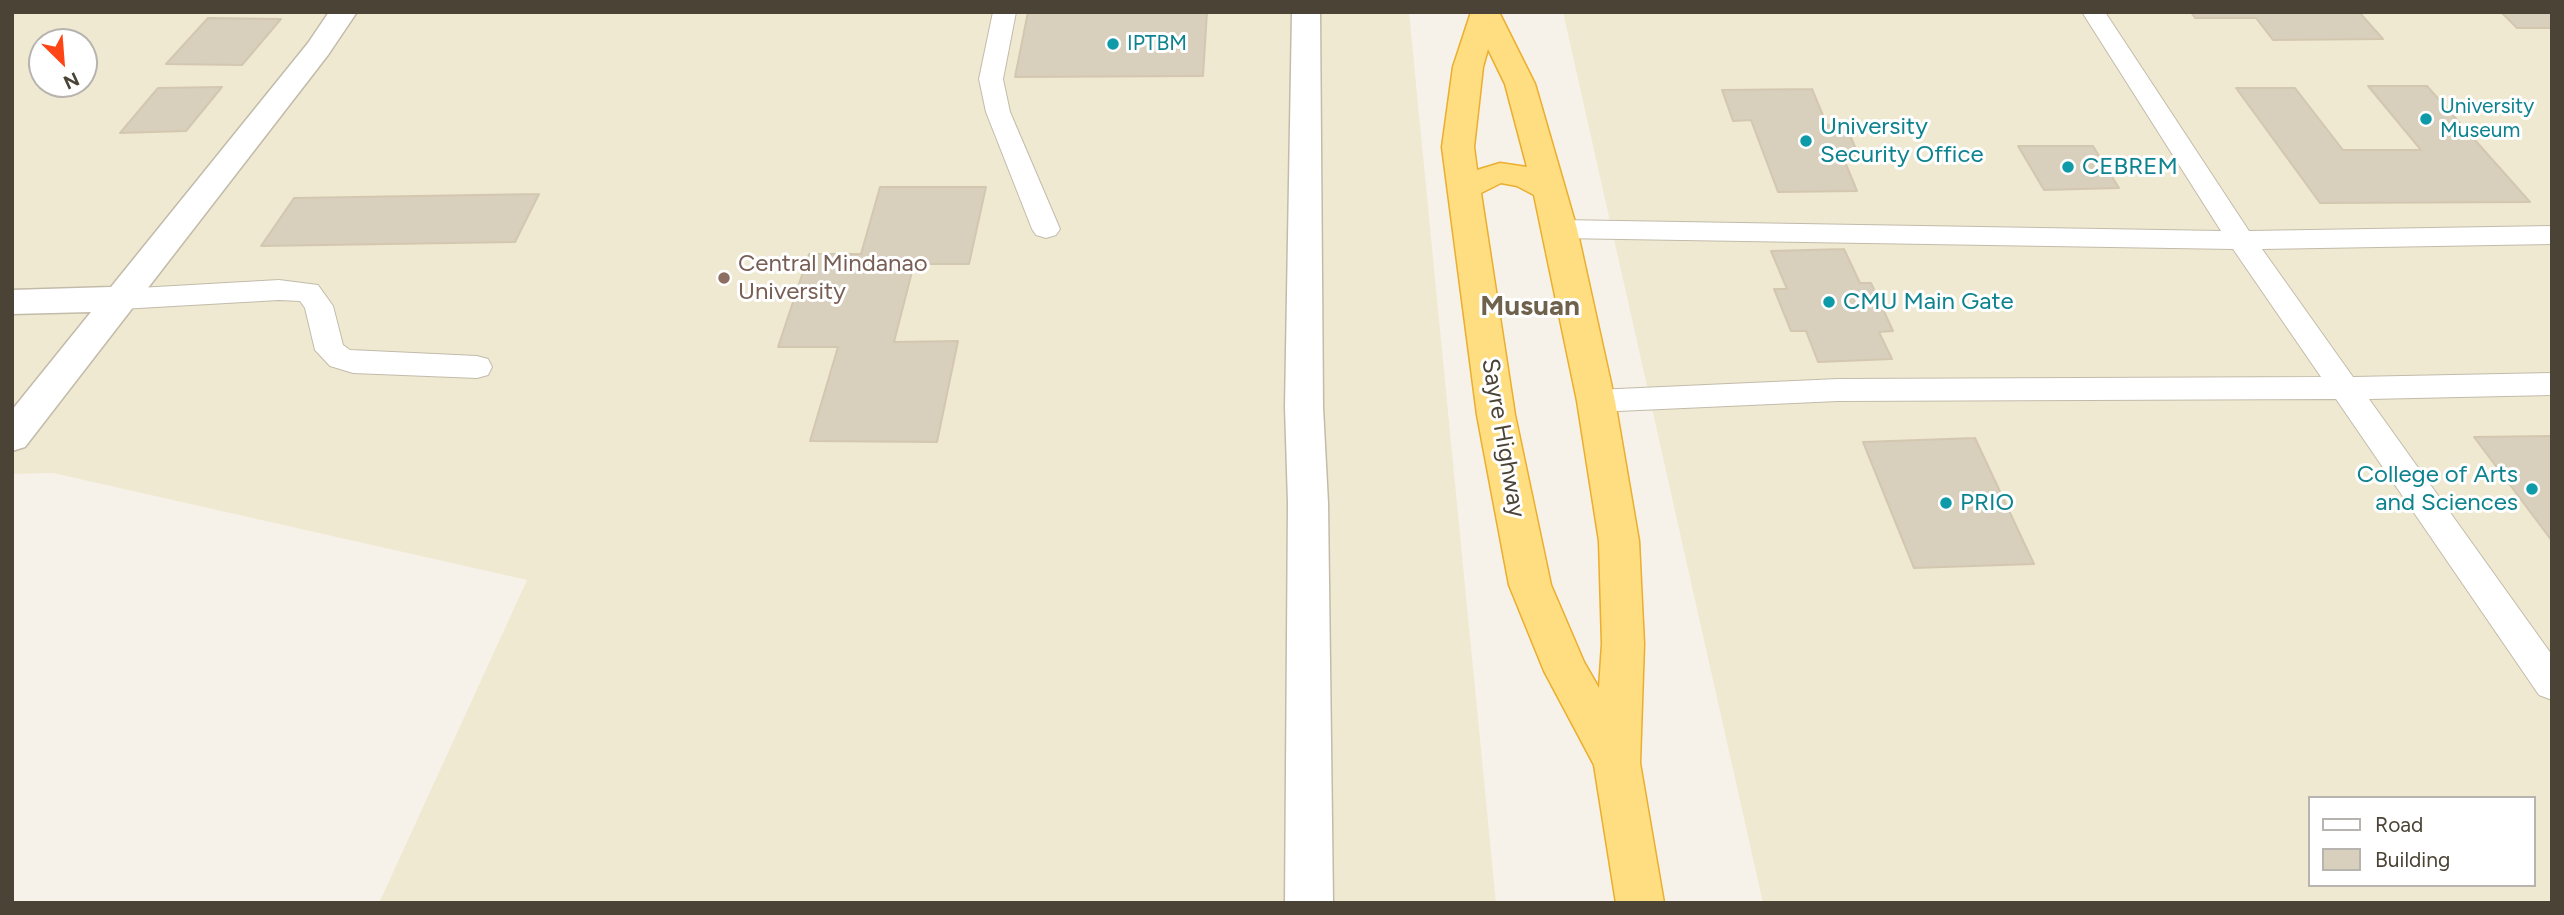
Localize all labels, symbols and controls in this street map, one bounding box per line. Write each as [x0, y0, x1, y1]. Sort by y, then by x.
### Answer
north arrow [28, 28, 98, 98]
place label: IPTBM [1127, 31, 1187, 57]
marker: IPTBM [1105, 36, 1121, 52]
text: N [60, 67, 83, 94]
place label: University Museum [2440, 94, 2534, 144]
marker: University Museum [2418, 111, 2434, 127]
place label: University Security Office [1820, 113, 1984, 169]
marker: University Security Office [1798, 133, 1814, 149]
place label: CEBREM [2082, 153, 2178, 181]
marker: CEBREM [2060, 159, 2076, 175]
place label: Central Mindanao University [738, 250, 928, 306]
marker: Central Mindanao University [716, 270, 732, 286]
place label: CMU Main Gate [1843, 288, 2014, 316]
district label: Musuan [1480, 290, 1580, 324]
marker: CMU Main Gate [1821, 294, 1837, 310]
street label: Sayre Highway [1475, 356, 1531, 520]
place label: College of Arts and Sciences [2357, 461, 2518, 517]
marker: College of Arts and Sciences [2524, 481, 2540, 497]
place label: PRIO [1960, 489, 2014, 517]
marker: PRIO [1938, 495, 1954, 511]
legend [2308, 796, 2536, 887]
text: Road [2375, 812, 2423, 837]
text: Building [2375, 847, 2450, 872]

